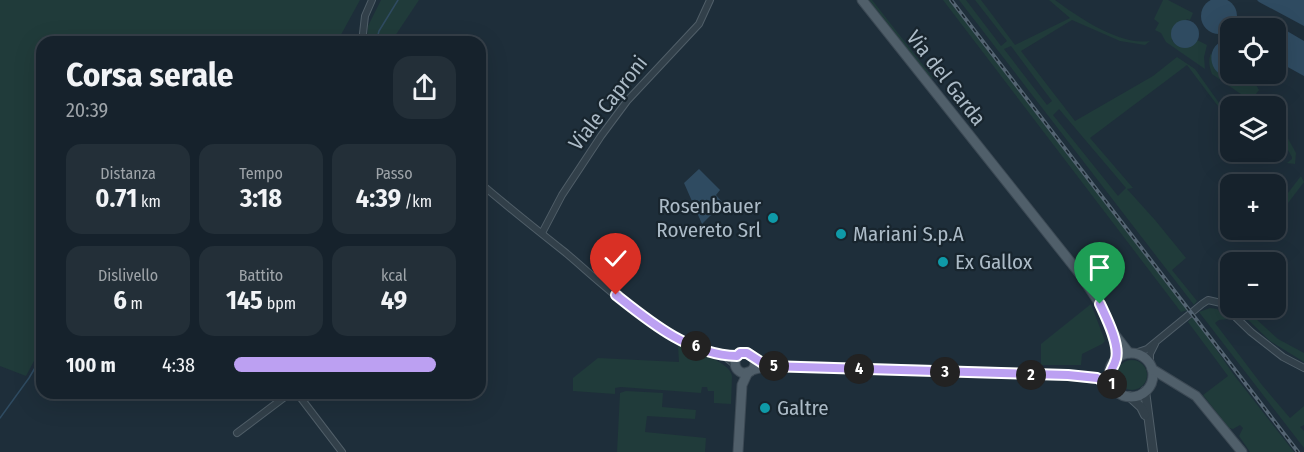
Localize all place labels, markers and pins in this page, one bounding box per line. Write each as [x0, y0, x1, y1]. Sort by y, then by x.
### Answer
place label: Rosenbauer Rovereto Srl [656, 193, 762, 243]
marker: Rosenbauer Rovereto Srl [766, 211, 780, 225]
place label: Mariani S.p.A [853, 221, 964, 247]
marker: Mariani S.p.A [834, 227, 848, 241]
pin [590, 233, 641, 295]
pin [1074, 242, 1125, 304]
place label: Ex Gallox [955, 249, 1033, 275]
marker: Ex Gallox [936, 255, 950, 269]
pin: 6 [681, 331, 711, 361]
pin: 5 [759, 351, 789, 381]
pin: 4 [844, 354, 874, 384]
pin: 3 [930, 357, 960, 387]
pin: 2 [1016, 360, 1046, 390]
pin: 1 [1097, 369, 1127, 399]
place label: Galtre [777, 395, 829, 421]
marker: Galtre [758, 401, 772, 415]

